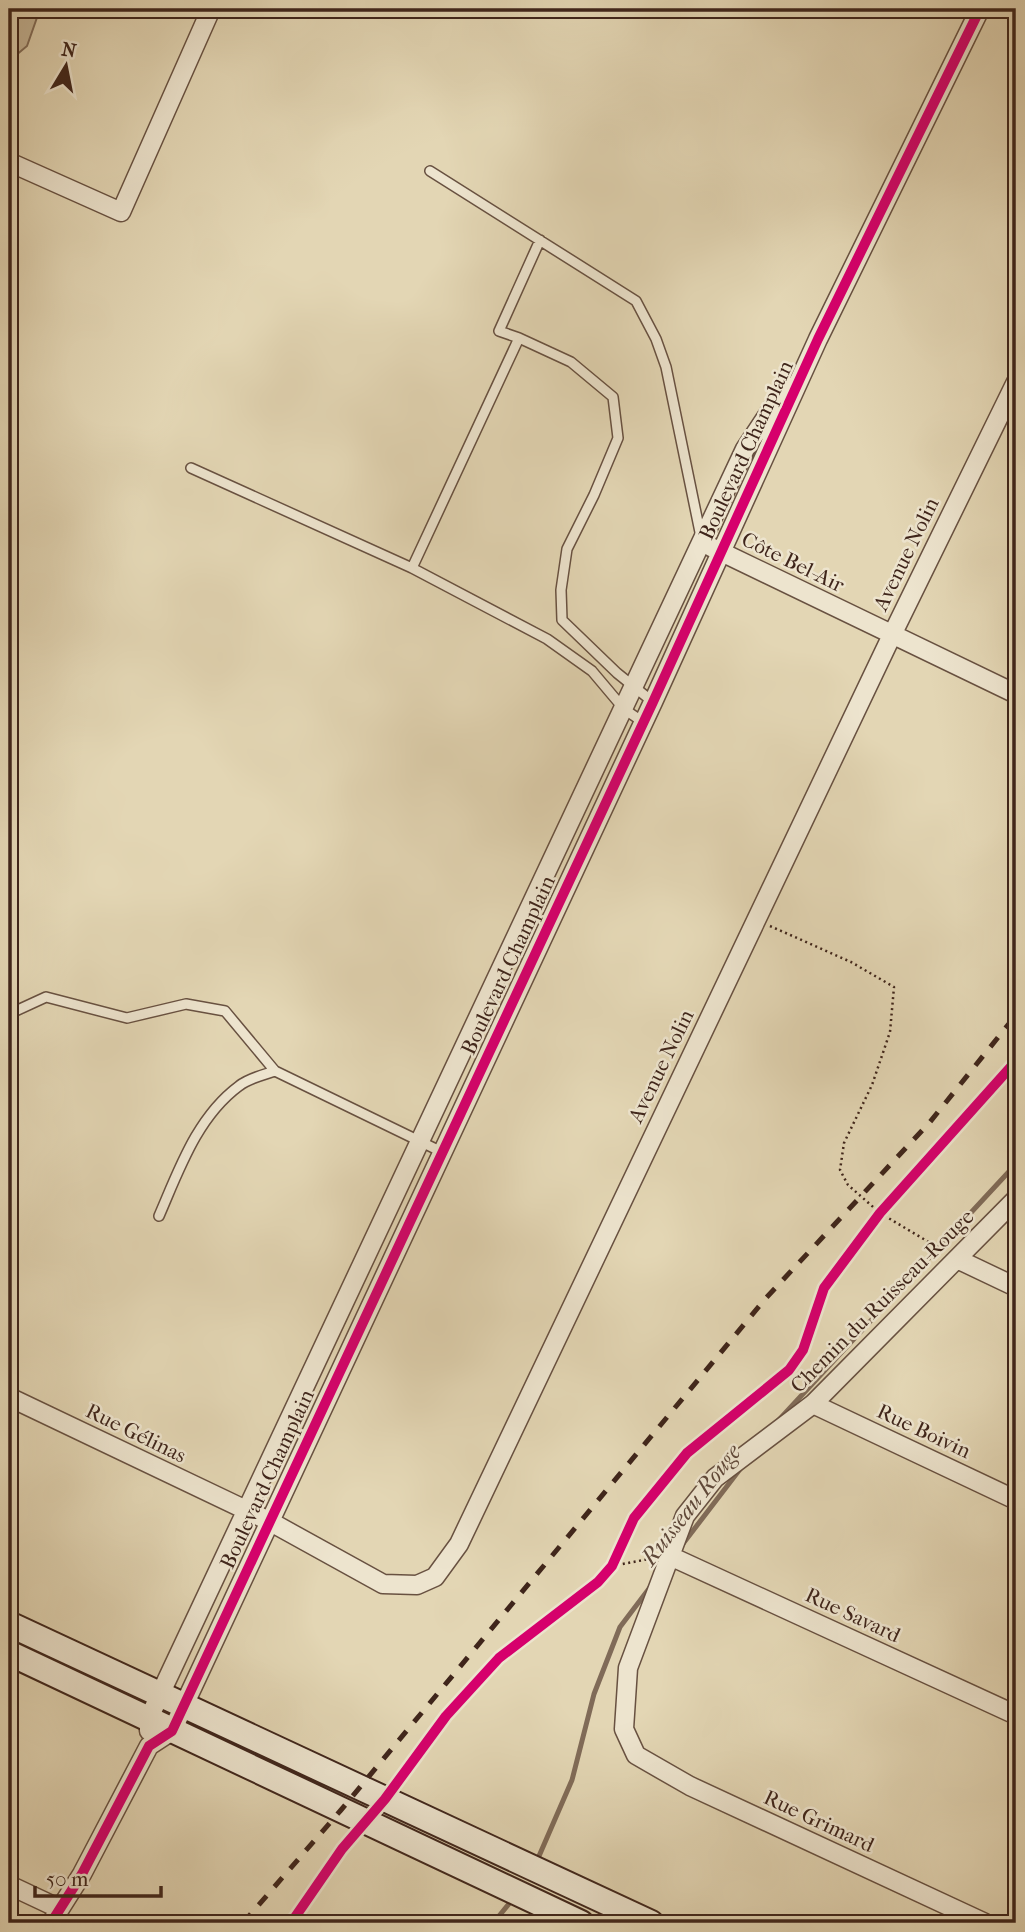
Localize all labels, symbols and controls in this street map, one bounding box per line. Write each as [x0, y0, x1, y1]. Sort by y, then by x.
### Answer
north arrow [32, 32, 102, 102]
text: N [60, 38, 78, 62]
street label: Boulevard Champlain [694, 357, 798, 543]
street label: Avenue Nolin [868, 494, 944, 615]
street label: Côte Bel-Air [738, 527, 848, 597]
street label: Boulevard Champlain [456, 872, 560, 1058]
street label: Avenue Nolin [623, 1006, 699, 1127]
street label: Chemin du Ruisseau-Rouge [785, 1204, 979, 1398]
street label: Boulevard Champlain [215, 1386, 319, 1572]
street label: Rue Gélinas [82, 1398, 190, 1468]
street label: Rue Boivin [873, 1399, 975, 1463]
water label: Ruisseau Rouge [634, 1439, 747, 1572]
street label: Rue Savard [802, 1583, 905, 1648]
street label: Rue Grimard [760, 1785, 878, 1857]
scale bar [35, 1855, 161, 1899]
text: 50 m [46, 1867, 89, 1891]

